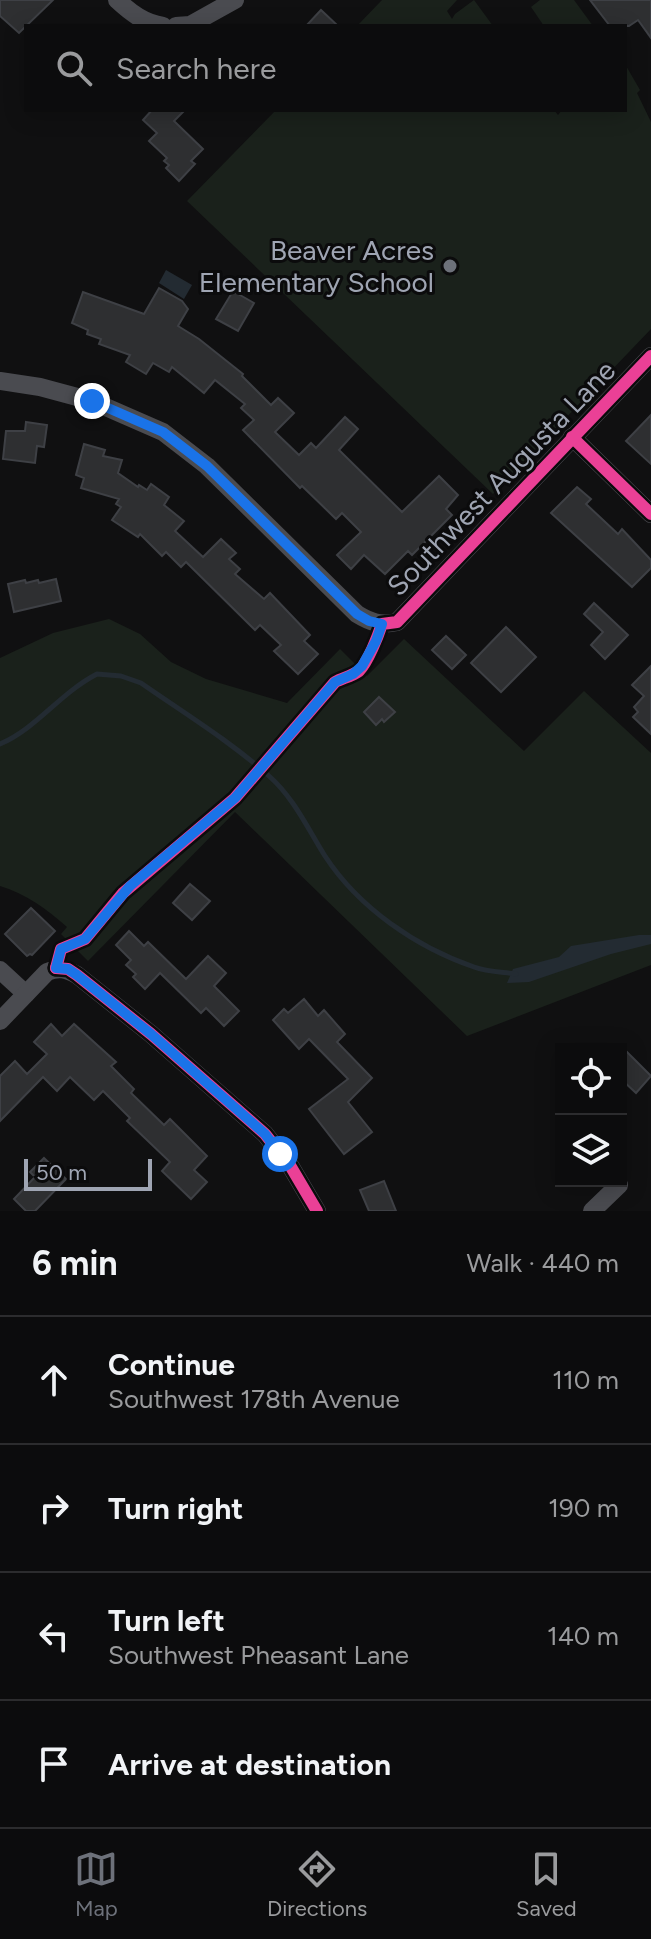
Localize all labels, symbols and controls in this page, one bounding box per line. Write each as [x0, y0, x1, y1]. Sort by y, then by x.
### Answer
search box [24, 24, 627, 112]
icon: search [52, 46, 96, 90]
text: Search here [116, 50, 276, 87]
place label: Beaver Acres Elementary School [199, 233, 434, 299]
marker: Beaver Acres Elementary School [441, 257, 459, 275]
street label: Southwest Augusta Lane [380, 353, 622, 603]
route end [74, 383, 110, 419]
map controls [555, 1043, 627, 1187]
button: locate [555, 1043, 627, 1115]
button: layers [555, 1115, 627, 1187]
route start [262, 1136, 298, 1172]
scale bar [24, 1155, 152, 1191]
text: 50 m [36, 1159, 87, 1186]
text: 6 min [32, 1243, 118, 1284]
text: Walk · 440 m [467, 1247, 619, 1279]
text: Continue [108, 1346, 235, 1383]
icon: ahead [32, 1358, 76, 1402]
text: 110 m [552, 1364, 619, 1396]
text: Southwest 178th Avenue [108, 1383, 400, 1415]
icon: right [32, 1486, 76, 1530]
text: Turn right [108, 1490, 243, 1527]
text: 190 m [548, 1492, 619, 1524]
text: Turn left [108, 1602, 225, 1639]
icon: left [32, 1614, 76, 1658]
text: 140 m [547, 1620, 619, 1652]
text: Southwest Pheasant Lane [108, 1639, 409, 1671]
icon: arrive [32, 1742, 76, 1786]
text: Arrive at destination [108, 1746, 391, 1783]
tab: Map [74, 1847, 118, 1922]
tab: Directions [267, 1847, 367, 1922]
tab: Saved [516, 1847, 577, 1922]

